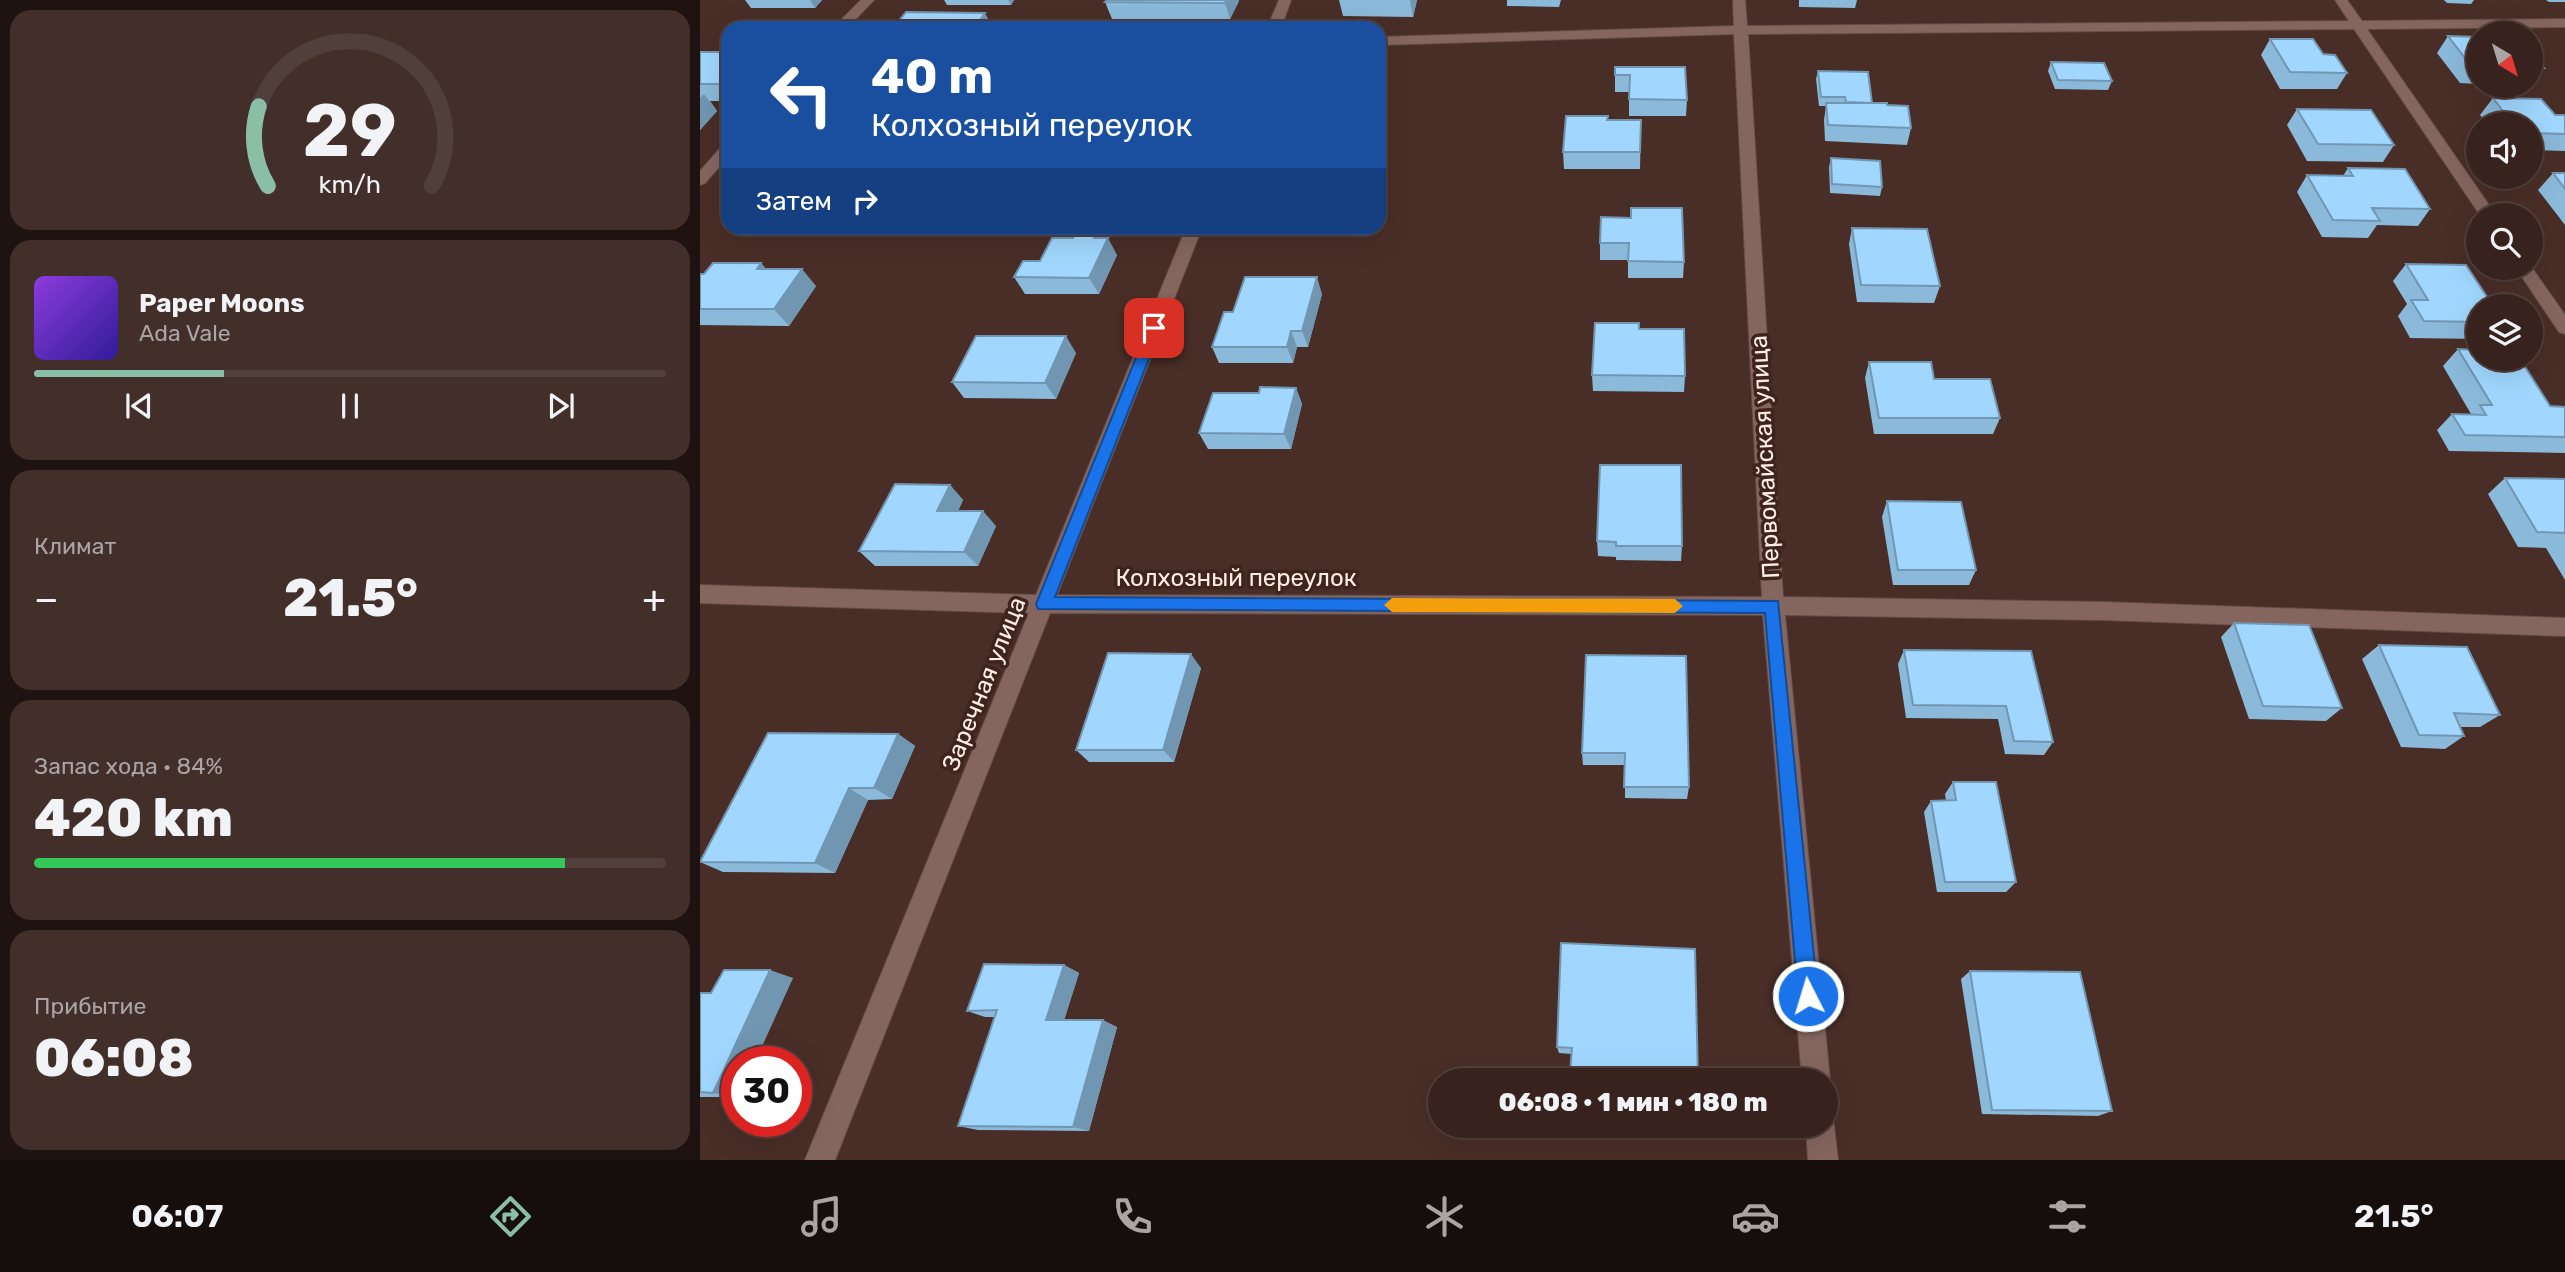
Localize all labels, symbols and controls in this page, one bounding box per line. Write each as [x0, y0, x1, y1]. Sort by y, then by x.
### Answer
north arrow [2466, 21, 2543, 98]
map controls [2466, 21, 2543, 371]
text: 40 m [871, 47, 993, 105]
icon: left [756, 49, 847, 140]
text: 29 [303, 88, 397, 174]
text: Колхозный переулок [871, 106, 1192, 144]
button: sound [2466, 112, 2543, 189]
text: km/h [319, 170, 381, 199]
icon: right [846, 182, 884, 220]
text: Затем [756, 186, 832, 217]
button: search [2466, 203, 2543, 280]
text: Paper Moons [139, 288, 305, 319]
button: layers [2466, 294, 2543, 371]
pin [1124, 298, 1184, 358]
icon: arrive [1135, 309, 1173, 347]
text: Ada Vale [139, 319, 231, 347]
street label: Первомайская улица [1745, 335, 1785, 579]
icon: previous [120, 387, 158, 425]
icon: pause [331, 387, 369, 425]
icon: next [542, 387, 580, 425]
text: Климат [34, 532, 116, 560]
street label: Колхозный переулок [1115, 564, 1357, 592]
text: 21.5° [283, 567, 418, 629]
text: − [34, 576, 59, 622]
text: + [642, 576, 666, 622]
street label: Заречная улица [936, 593, 1032, 775]
text: Запас хода · 84% [34, 752, 223, 780]
text: 420 km [34, 787, 233, 849]
position arrow [1771, 959, 1845, 1033]
text: Прибытие [34, 992, 146, 1020]
text: 06:08 [34, 1027, 194, 1089]
speed limit sign: 30 [721, 1046, 812, 1137]
text: 06:08 · 1 мин · 180 m [1499, 1087, 1768, 1118]
icon: directions [486, 1192, 535, 1241]
icon: music [797, 1192, 846, 1241]
icon: phone [1108, 1192, 1157, 1241]
icon: climate [1420, 1192, 1469, 1241]
icon: car [1731, 1192, 1780, 1241]
icon: filters [2043, 1192, 2092, 1241]
text: 06:07 [131, 1197, 223, 1235]
text: 21.5° [2354, 1197, 2434, 1235]

